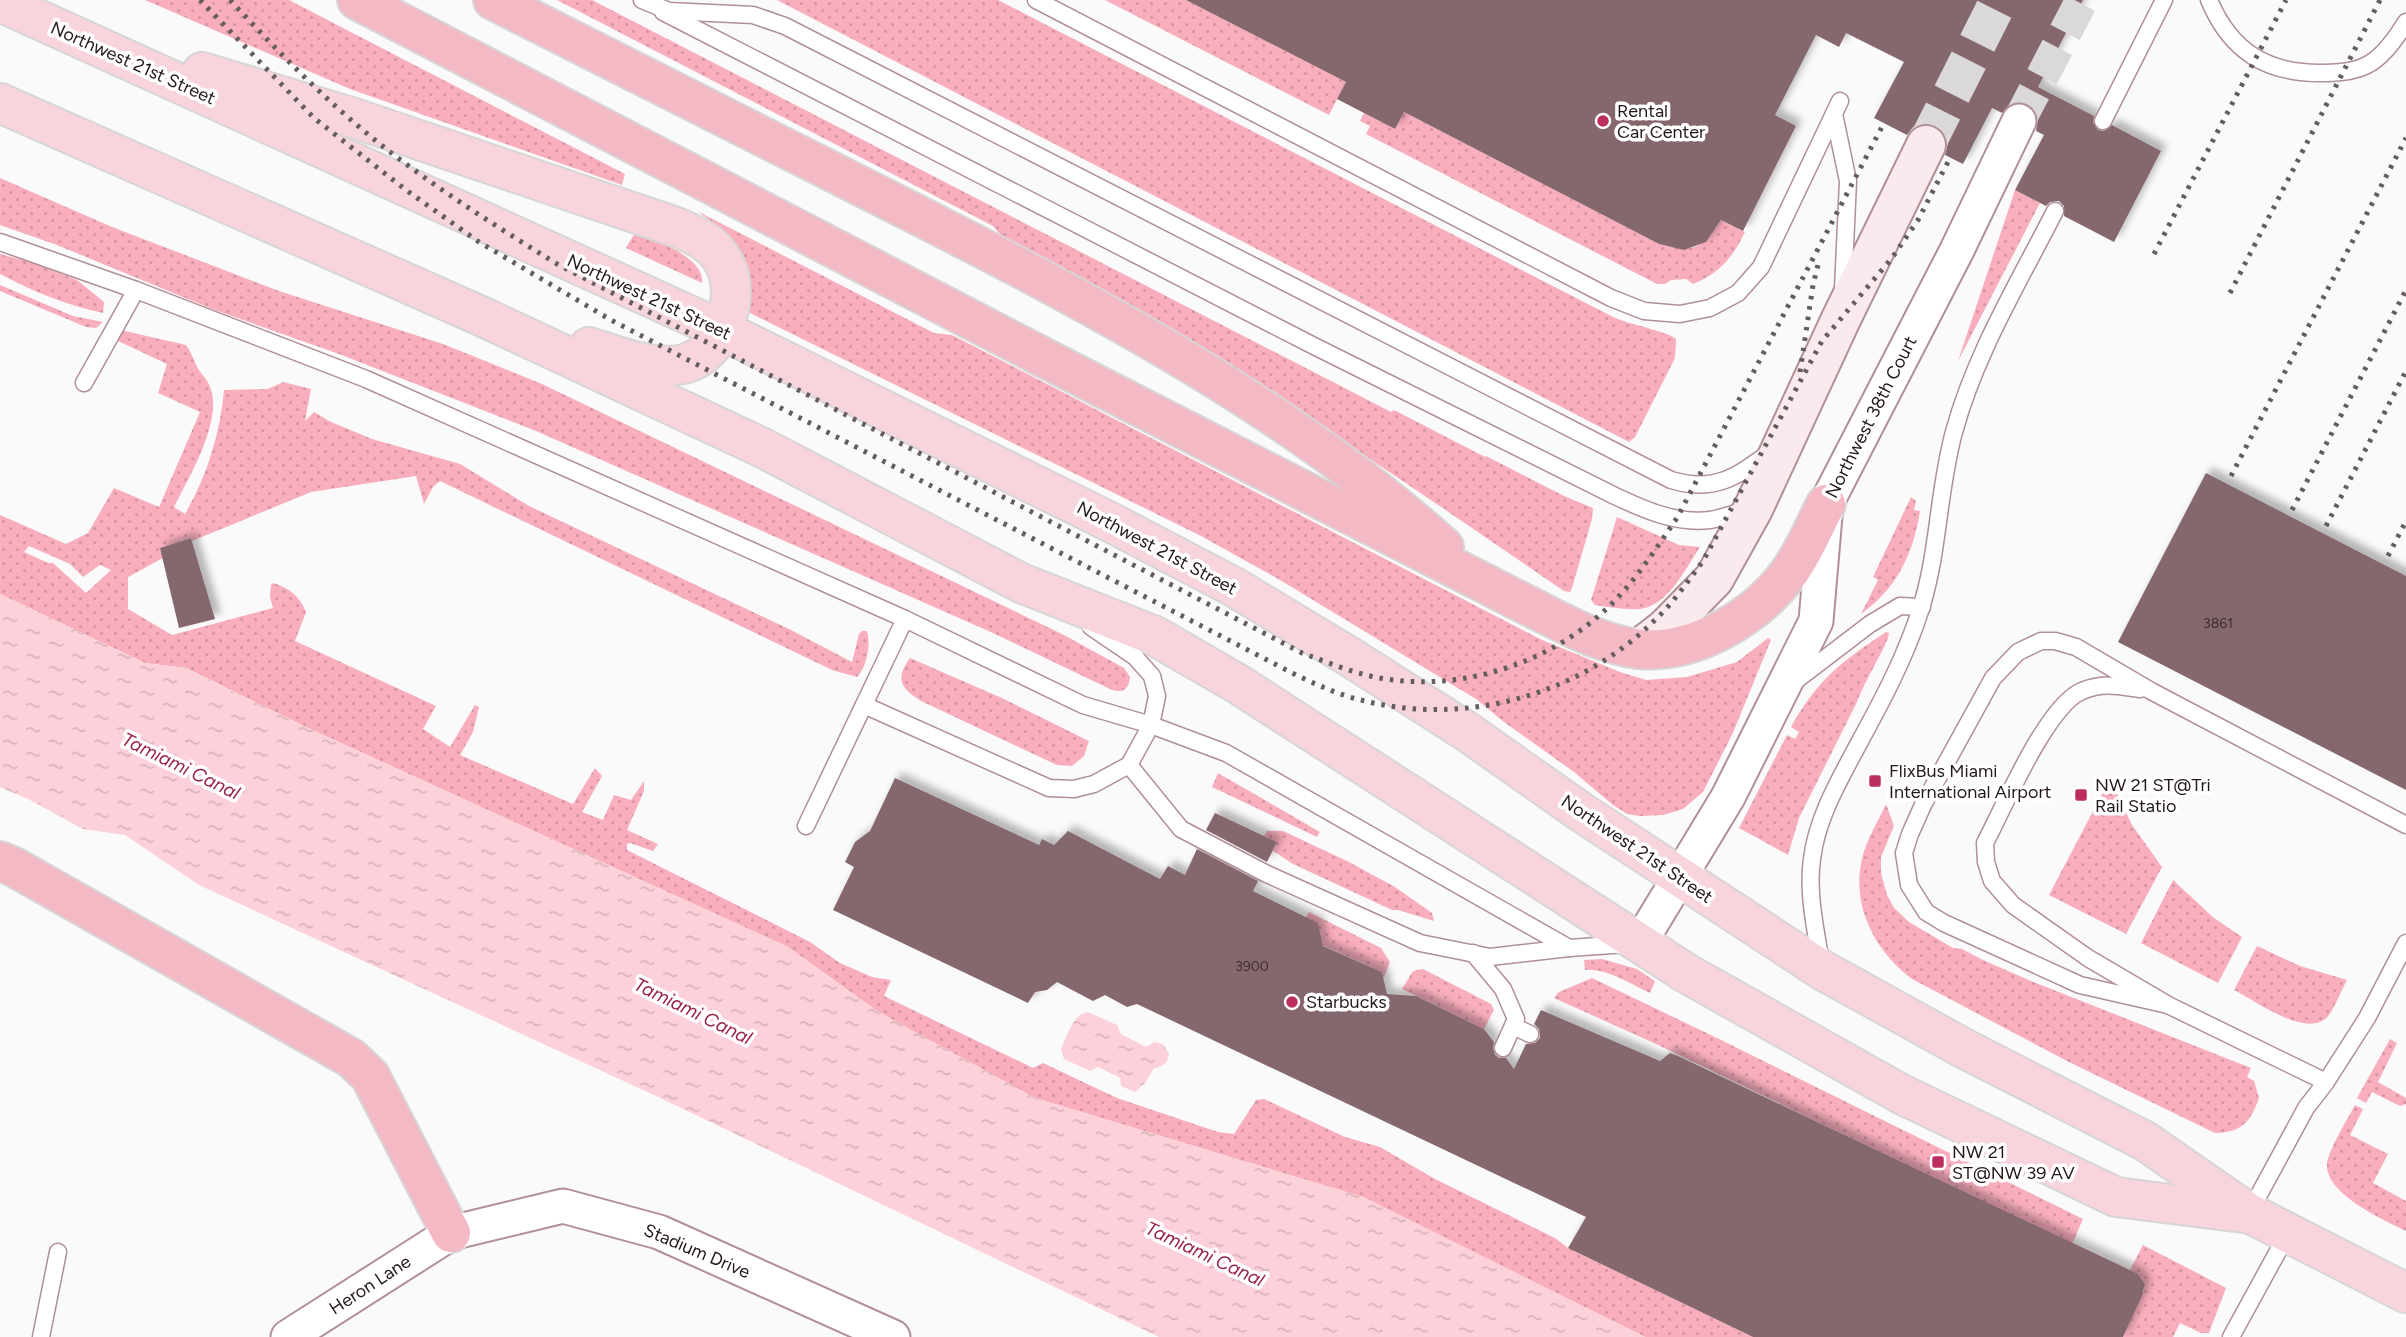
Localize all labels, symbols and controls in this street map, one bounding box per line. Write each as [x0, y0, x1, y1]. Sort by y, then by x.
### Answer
street label: Northwest 21st Street [47, 17, 219, 109]
place label: Rental Car Center [1617, 100, 1705, 143]
marker: Rental Car Center [1595, 113, 1611, 129]
street label: Northwest 21st Street [564, 249, 735, 345]
street label: Northwest 38th Court [1821, 332, 1922, 502]
street label: Northwest 21st Street [1073, 496, 1241, 600]
house number: 3861 [2203, 615, 2233, 632]
water label: Tamiami Canal [118, 728, 244, 805]
place label: FlixBus Miami International Airport [1889, 760, 2051, 803]
marker: FlixBus Miami International Airport [1867, 773, 1883, 789]
place label: NW 21 ST@Tri Rail Statio [2095, 774, 2211, 817]
marker: NW 21 ST@Tri Rail Statio [2073, 787, 2089, 803]
street label: Northwest 21st Street [1557, 790, 1717, 908]
house number: 3900 [1235, 958, 1269, 975]
water label: Tamiami Canal [630, 973, 756, 1050]
place label: Starbucks [1306, 991, 1387, 1013]
marker: Starbucks [1284, 994, 1300, 1010]
place label: NW 21 ST@NW 39 AV [1952, 1141, 2075, 1184]
marker: NW 21 ST@NW 39 AV [1930, 1154, 1946, 1170]
water label: Tamiami Canal [1142, 1216, 1269, 1292]
street label: Stadium Drive [641, 1219, 754, 1283]
street label: Heron Lane [325, 1250, 415, 1319]

